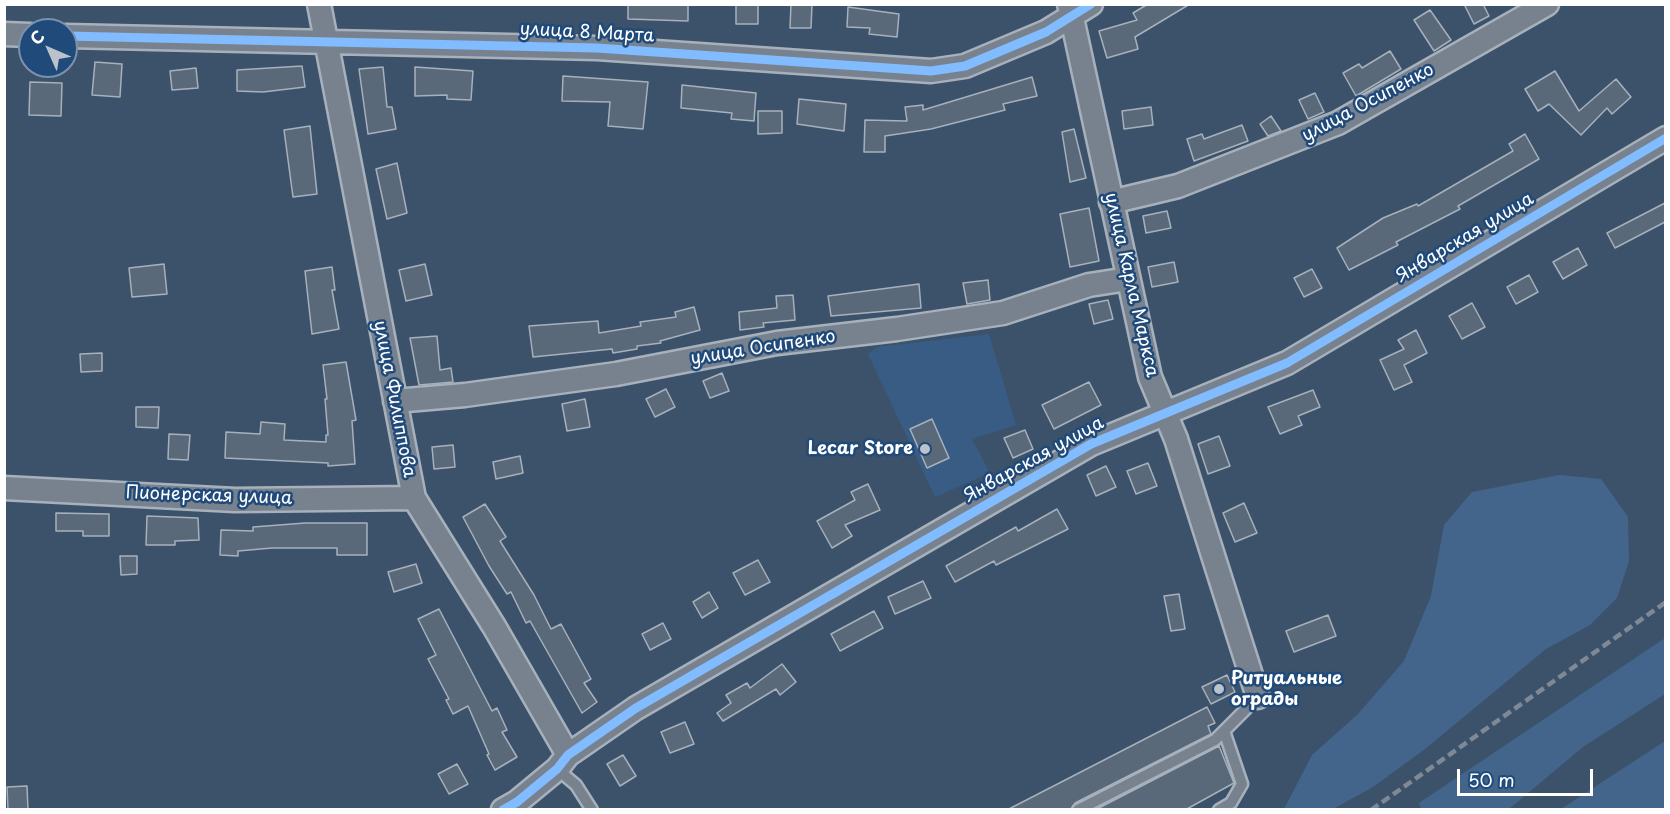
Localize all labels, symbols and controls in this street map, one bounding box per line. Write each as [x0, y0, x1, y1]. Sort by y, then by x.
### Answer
north arrow [18, 18, 78, 78]
street label: улица 8 Марта [519, 19, 655, 47]
text: С [24, 24, 49, 49]
street label: улица Осипенко [1298, 59, 1438, 147]
street label: Январская улица [1392, 188, 1538, 288]
street label: улица Карла Маркса [1099, 191, 1163, 379]
street label: улица Филиппова [368, 319, 420, 479]
street label: улица Осипенко [689, 326, 837, 370]
street label: Январская улица [960, 413, 1108, 507]
place label: Lecar Store [808, 438, 913, 460]
marker: Lecar Store [918, 442, 932, 456]
street label: Пионерская улица [125, 482, 293, 510]
place label: Ритуальные ограды [1231, 668, 1342, 710]
marker: Ритуальные ограды [1212, 682, 1226, 696]
scale bar [1460, 757, 1596, 795]
text: 50 m [1468, 766, 1515, 793]

